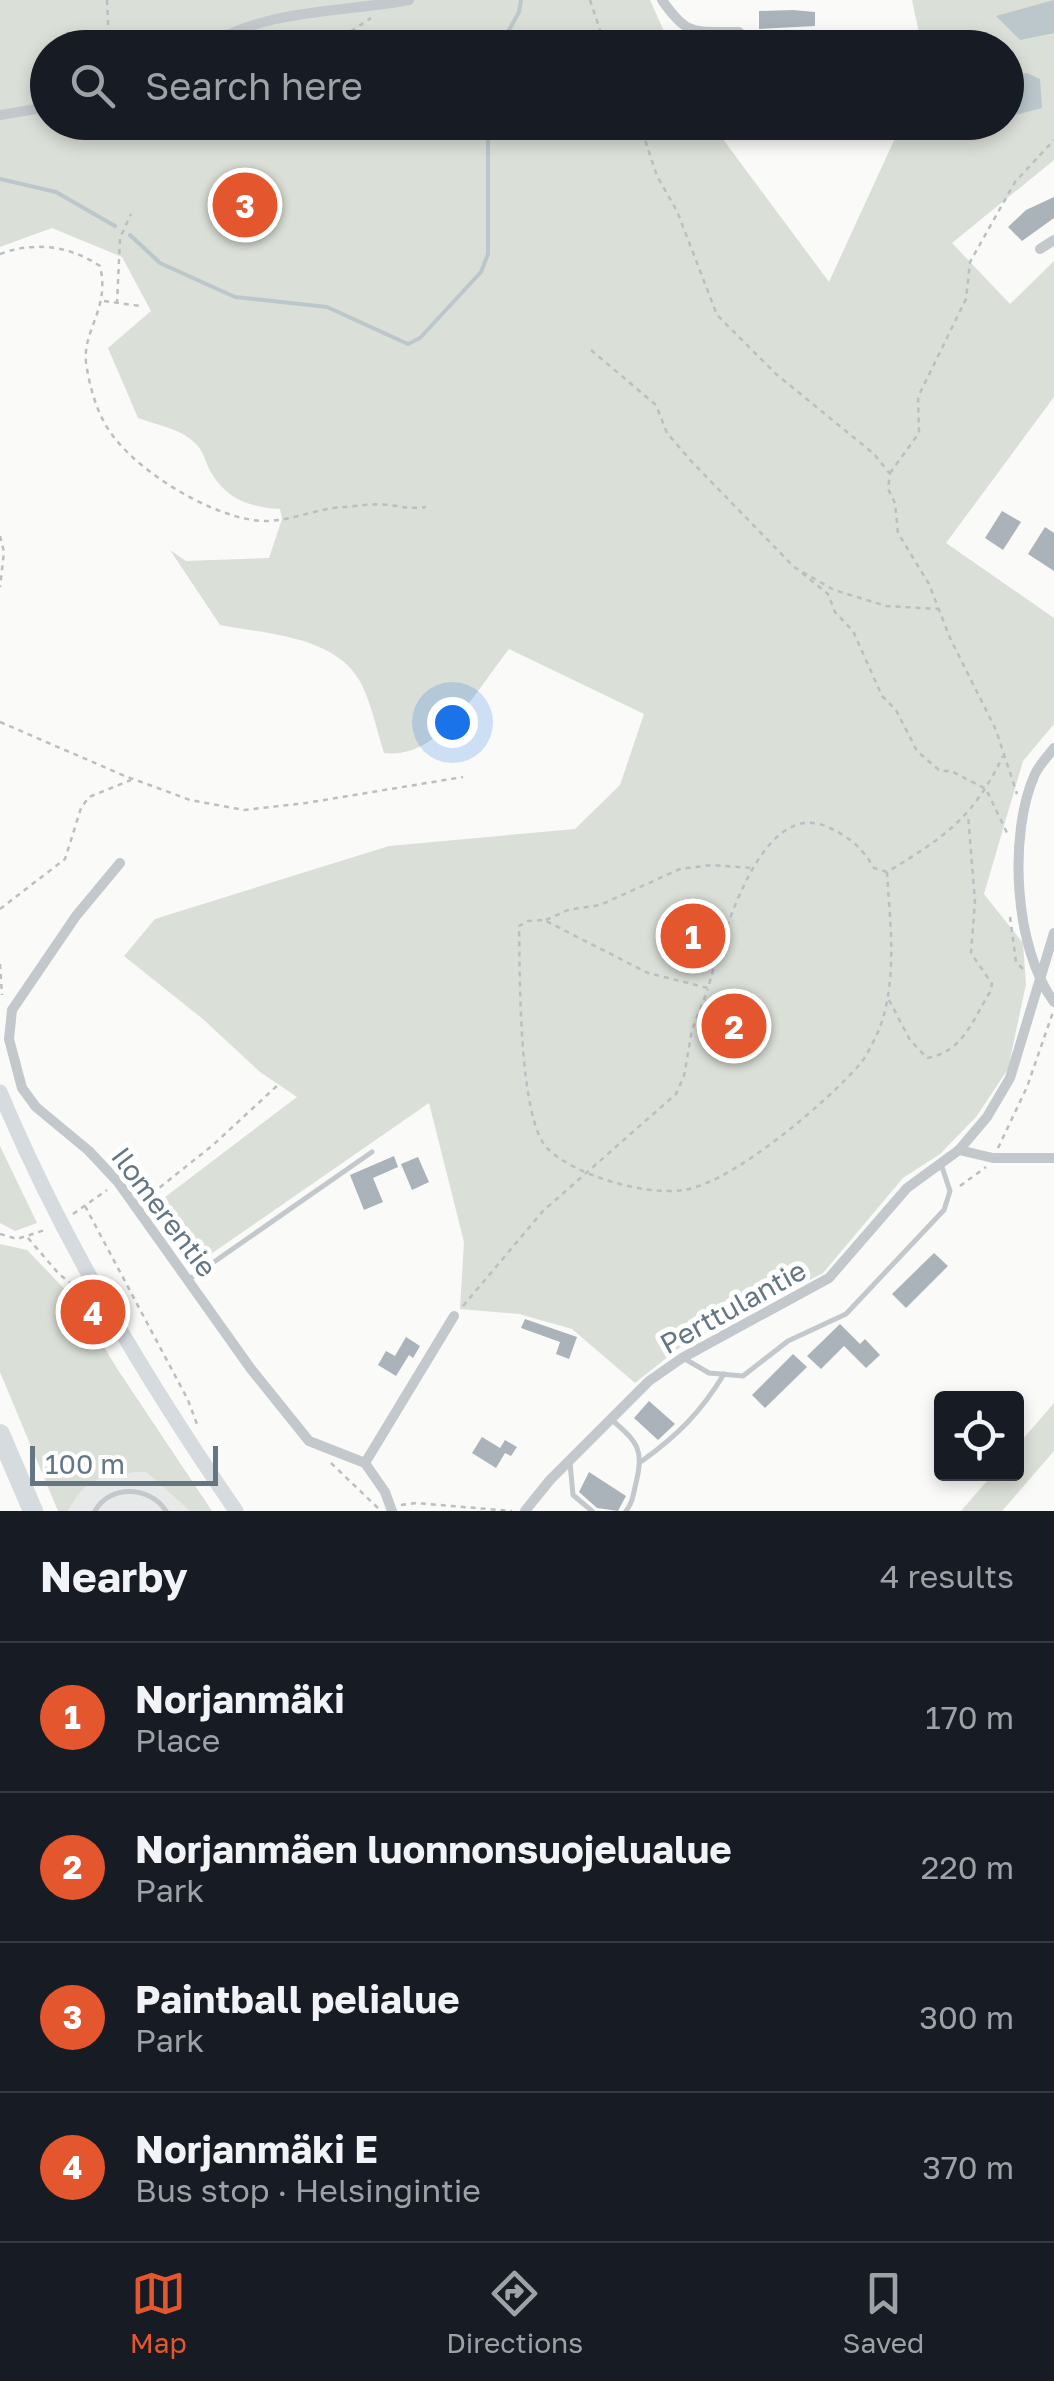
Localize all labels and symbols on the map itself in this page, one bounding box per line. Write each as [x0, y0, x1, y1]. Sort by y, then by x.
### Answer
pin: 3 [212, 168, 278, 242]
your location [427, 697, 478, 748]
pin: 1 [660, 898, 726, 974]
pin: 2 [702, 988, 766, 1064]
street label: Ilomerentie [105, 1140, 224, 1283]
street label: Perttulantie [654, 1253, 811, 1360]
pin: 4 [61, 1274, 126, 1350]
scale bar [30, 1441, 218, 1486]

